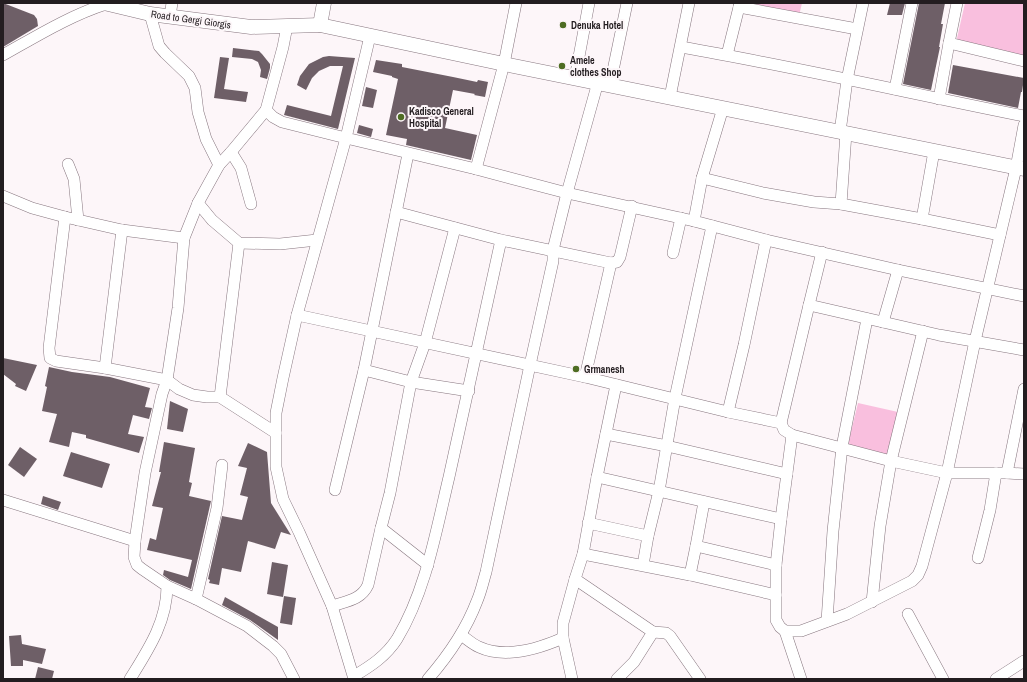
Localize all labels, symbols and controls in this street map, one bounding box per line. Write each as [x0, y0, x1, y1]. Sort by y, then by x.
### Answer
street label: Road to Gergi Giorgis [150, 7, 232, 32]
place label: Denuka Hotel [571, 19, 623, 32]
marker: Denuka Hotel [558, 20, 568, 30]
place label: Amele clothes Shop [570, 54, 622, 79]
marker: Amele clothes Shop [557, 61, 567, 71]
place label: Kadisco General Hospital [409, 105, 474, 130]
marker: Kadisco General Hospital [396, 112, 406, 122]
place label: Grmanesh [584, 363, 625, 376]
marker: Grmanesh [571, 364, 581, 374]

